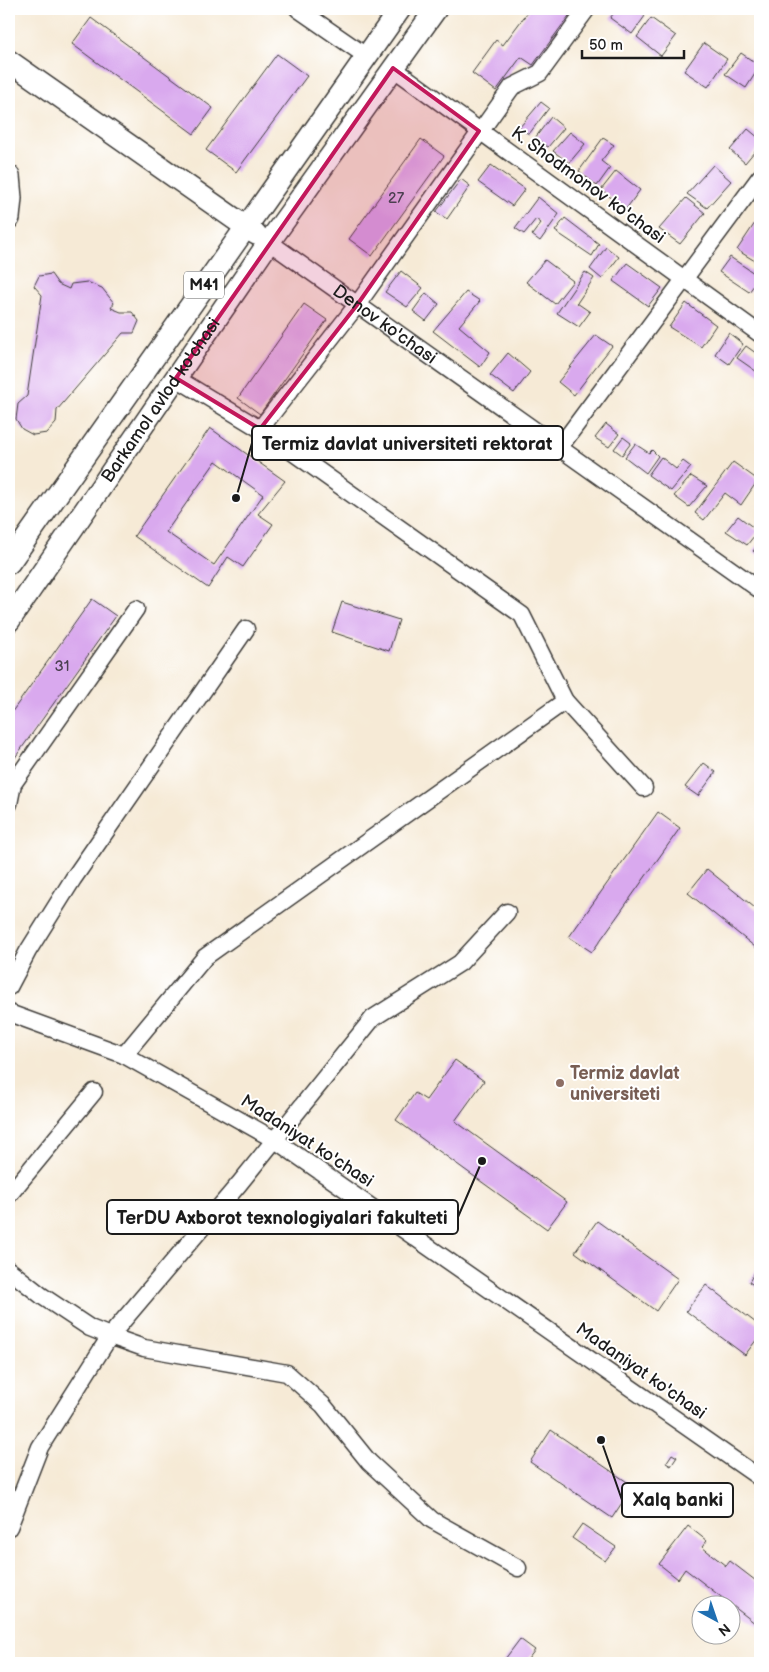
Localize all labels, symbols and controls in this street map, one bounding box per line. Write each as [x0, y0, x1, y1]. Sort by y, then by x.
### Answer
scale bar [582, 28, 684, 60]
text: 50 m [589, 36, 623, 55]
street label: K. Shodmonov ko'chasi [507, 122, 669, 248]
house number: 27 [388, 189, 405, 208]
road number: M41 [184, 272, 224, 298]
street label: Denov ko'chasi [329, 280, 441, 368]
street label: Barkamol avlod ko'chasi [97, 314, 224, 486]
callout: Termiz davlat universiteti rektorat [252, 426, 563, 460]
text: Termiz davlat universiteti rektorat [262, 433, 553, 456]
house number: 31 [54, 657, 70, 676]
place label: Termiz davlat universiteti [570, 1063, 680, 1105]
marker: Termiz davlat universiteti [554, 1077, 566, 1089]
street label: Madaniyat ko'chasi [237, 1090, 377, 1192]
callout: TerDU Axborot texnologiyalari fakulteti [107, 1200, 458, 1234]
text: TerDU Axborot texnologiyalari fakulteti [116, 1207, 448, 1230]
street label: Madaniyat ko'chasi [572, 1318, 710, 1424]
callout: Xalq banki [622, 1483, 733, 1517]
text: Xalq banki [633, 1489, 723, 1512]
north arrow [692, 1594, 742, 1644]
text: N [715, 1620, 734, 1639]

